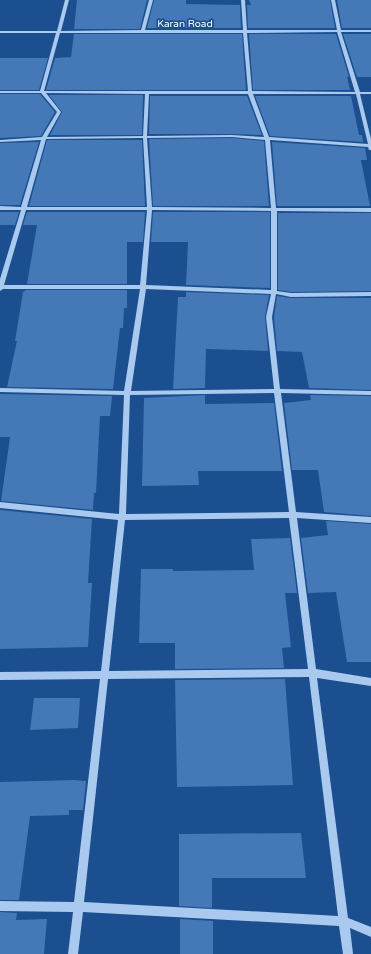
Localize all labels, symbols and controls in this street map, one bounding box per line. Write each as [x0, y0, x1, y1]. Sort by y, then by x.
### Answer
street label: Karan Road [157, 18, 213, 30]

